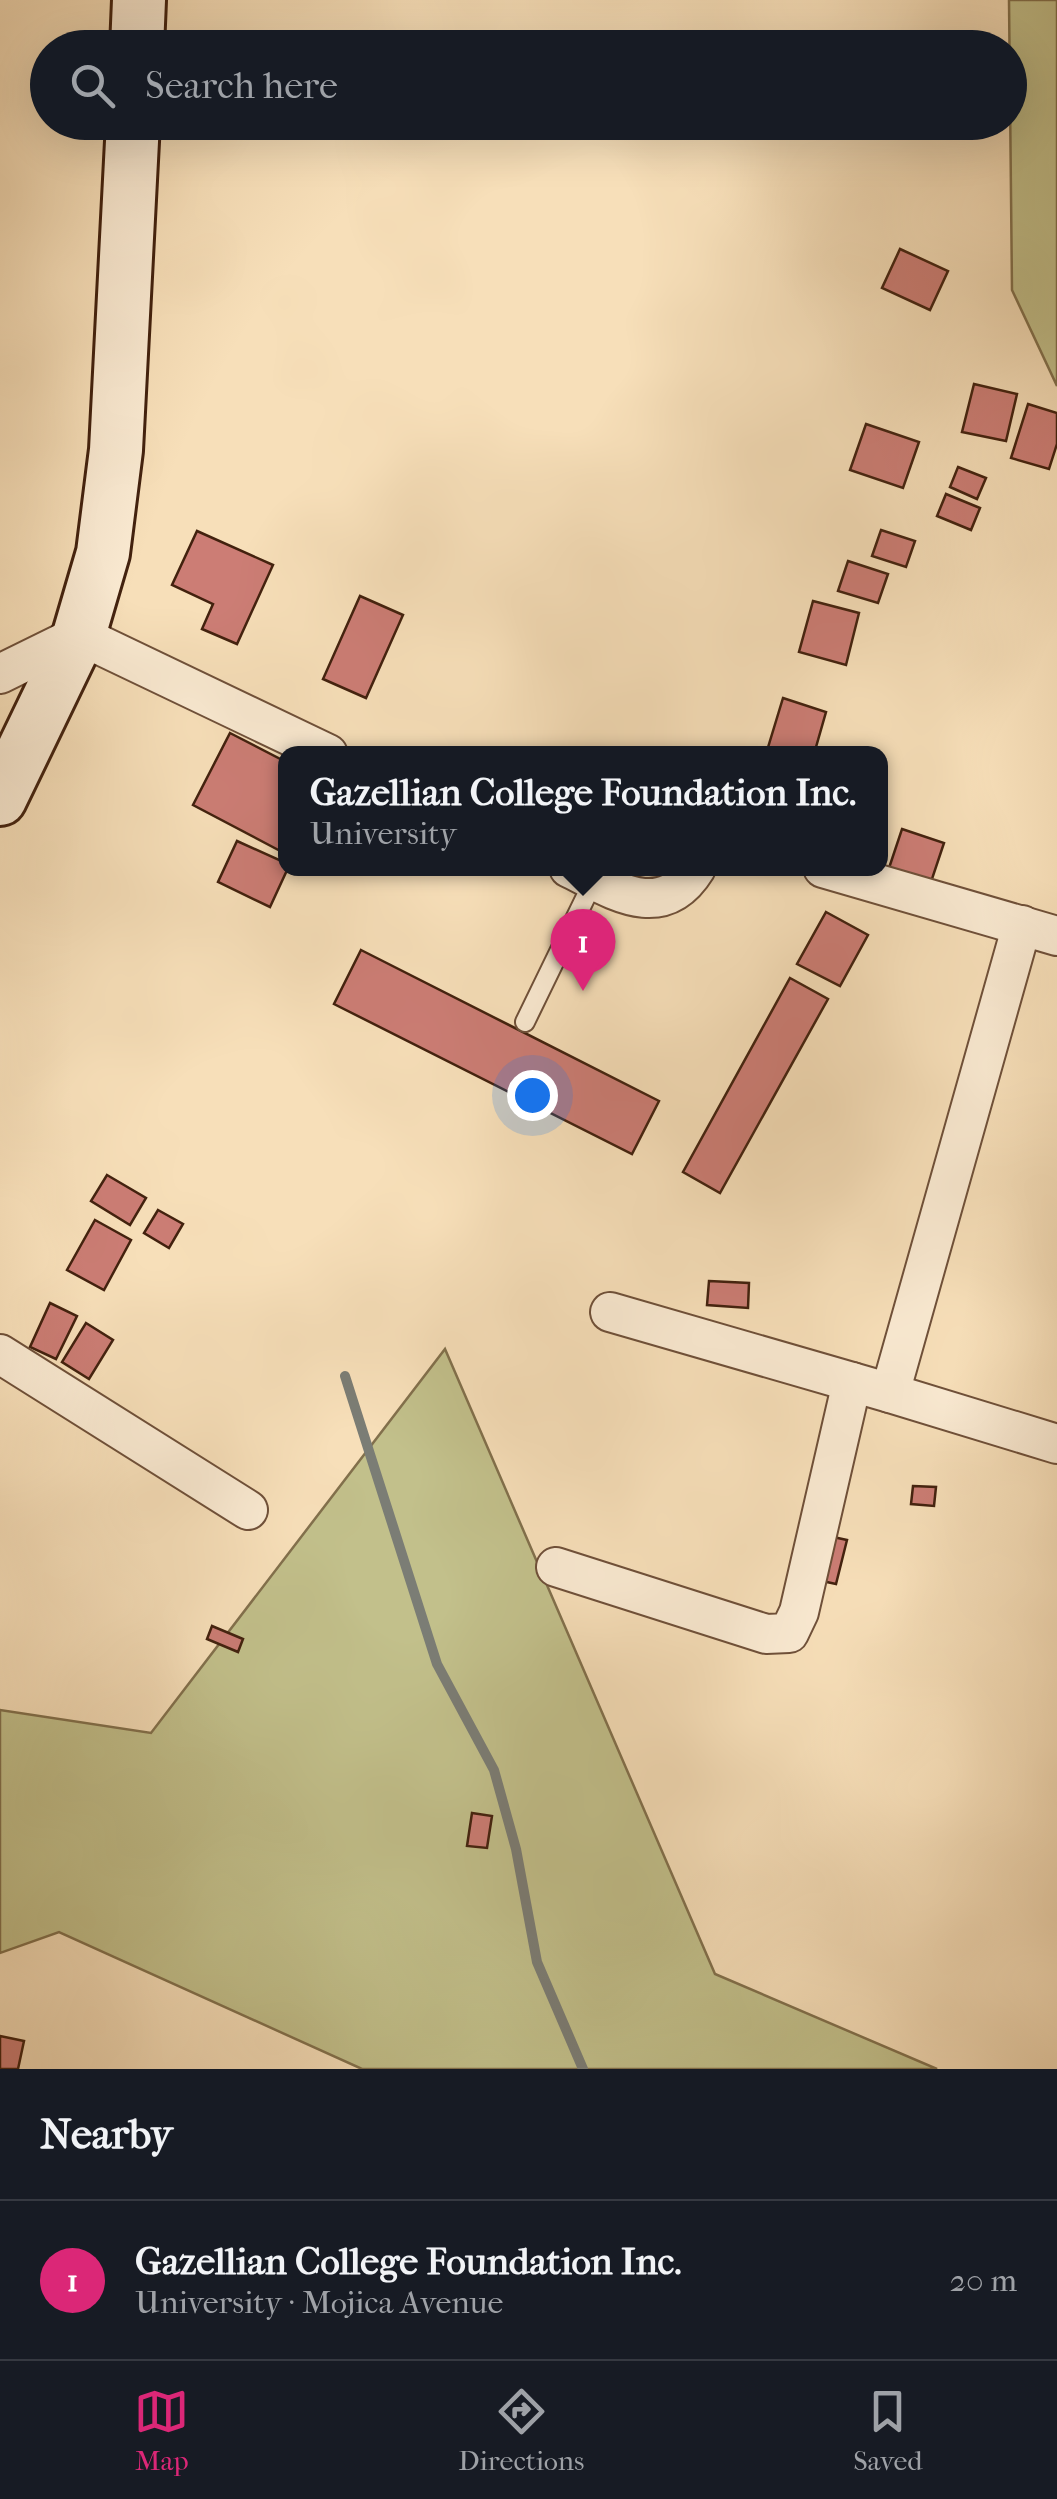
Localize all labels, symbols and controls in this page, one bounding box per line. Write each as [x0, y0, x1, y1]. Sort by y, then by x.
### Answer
search box [30, 30, 1027, 140]
icon: search [65, 58, 120, 113]
text: Search here [145, 63, 338, 108]
popup [278, 746, 888, 876]
text: Gazellian College Foundation Inc. [310, 770, 856, 815]
text: University [310, 815, 456, 852]
pin: 1 [550, 908, 616, 991]
your location [507, 1070, 558, 1121]
text: Nearby [40, 2110, 172, 2159]
text: Gazellian College Foundation Inc. [135, 2239, 682, 2284]
text: 1 [67, 2262, 78, 2299]
text: 20 m [949, 2262, 1017, 2299]
text: University · Mojica Avenue [135, 2284, 503, 2321]
tab: Map [134, 2384, 189, 2477]
tab: Directions [458, 2384, 584, 2477]
tab: Saved [853, 2384, 923, 2477]

